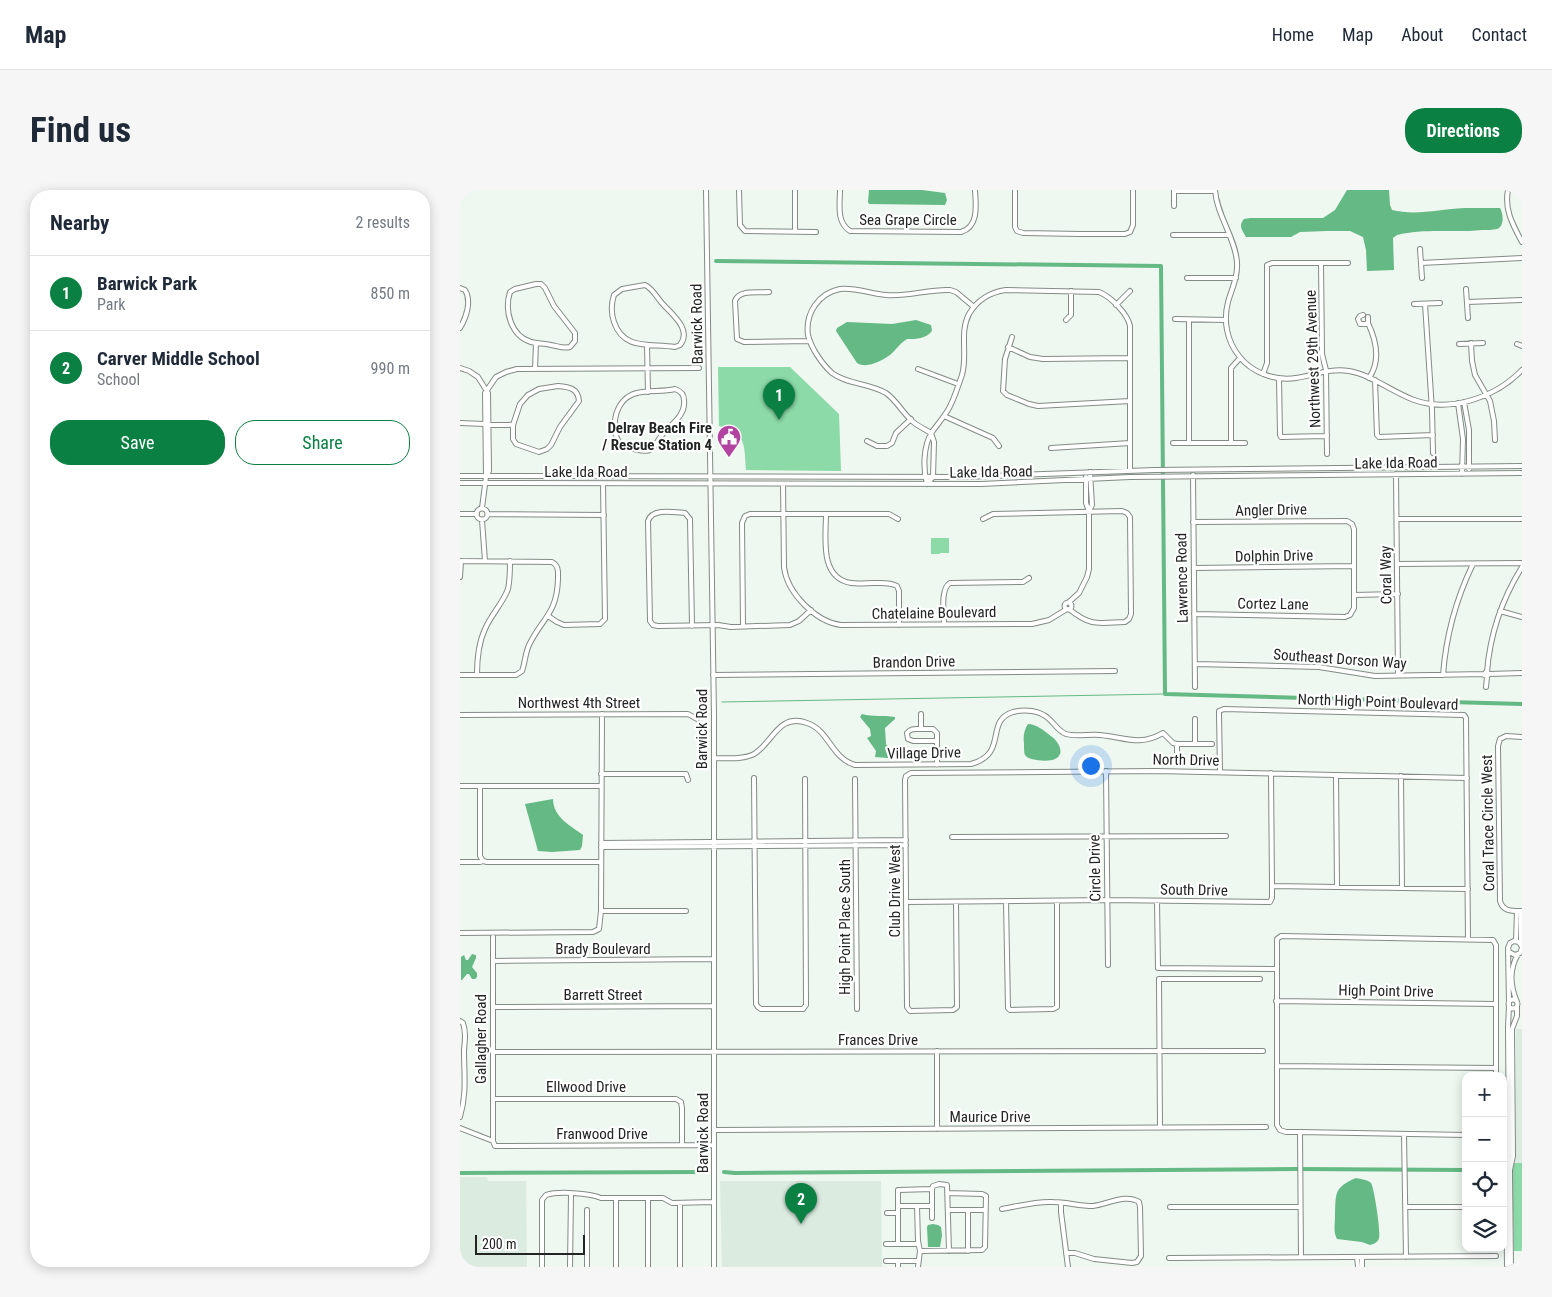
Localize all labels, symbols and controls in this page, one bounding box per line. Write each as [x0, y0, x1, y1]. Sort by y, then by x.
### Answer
text: Map [25, 21, 66, 49]
text: Home [1272, 24, 1314, 45]
text: Map [1342, 24, 1373, 45]
text: About [1401, 24, 1443, 45]
text: Contact [1471, 24, 1527, 45]
button: Directions [1405, 108, 1522, 153]
text: Find us [30, 110, 131, 151]
text: Nearby [50, 211, 109, 235]
street label: Sea Grape Circle [859, 211, 957, 229]
text: 2 results [355, 213, 410, 232]
text: Barwick Park [97, 272, 197, 295]
text: 1 [62, 284, 70, 303]
text: 850 m [371, 284, 410, 303]
street label: Barwick Road [687, 284, 707, 364]
street label: Northwest 29th Avenue [1302, 290, 1324, 428]
text: Park [97, 295, 126, 314]
text: Carver Middle School [97, 347, 260, 370]
text: 2 [62, 359, 70, 378]
text: 990 m [371, 359, 410, 378]
text: School [97, 370, 140, 389]
pin: 1 [763, 379, 795, 420]
place label: Delray Beach Fire / Rescue Station 4 [602, 419, 712, 454]
button: Save [50, 420, 225, 465]
button: Share [235, 420, 410, 465]
public building icon: Delray Beach Fire / Rescue Station 4 [716, 424, 742, 458]
street label: Lake Ida Road [1354, 453, 1438, 473]
street label: Lake Ida Road [949, 462, 1033, 482]
street label: Lake Ida Road [544, 463, 628, 481]
street label: Angler Drive [1235, 500, 1307, 520]
street label: Lawrence Road [1172, 533, 1192, 623]
street label: Coral Way [1376, 545, 1396, 605]
street label: Dolphin Drive [1235, 546, 1313, 566]
street label: Cortez Lane [1237, 594, 1309, 614]
street label: Chatelaine Boulevard [871, 603, 997, 623]
street label: Southeast Dorson Way [1273, 645, 1407, 673]
street label: Brandon Drive [873, 652, 955, 672]
street label: Barwick Road [693, 689, 711, 769]
street label: North High Point Boulevard [1297, 690, 1459, 714]
street label: Northwest 4th Street [518, 694, 640, 712]
street label: Village Drive [887, 743, 961, 763]
street label: North Drive [1152, 750, 1220, 770]
your location [1078, 753, 1104, 779]
street label: Coral Trace Circle West [1478, 754, 1498, 892]
street label: Circle Drive [1085, 834, 1105, 902]
street label: Club Drive West [886, 845, 904, 937]
street label: High Point Place South [836, 859, 854, 995]
street label: South Drive [1160, 880, 1228, 900]
street label: Brady Boulevard [555, 940, 651, 958]
street label: High Point Drive [1338, 981, 1434, 1001]
street label: Barrett Street [564, 986, 642, 1004]
street label: Gallagher Road [472, 994, 490, 1084]
street label: Frances Drive [838, 1031, 918, 1049]
map controls [1462, 1072, 1507, 1252]
button: + [1462, 1072, 1507, 1117]
street label: Ellwood Drive [546, 1078, 626, 1096]
street label: Barwick Road [694, 1093, 712, 1173]
street label: Maurice Drive [949, 1108, 1031, 1126]
button: − [1462, 1117, 1507, 1162]
street label: Franwood Drive [556, 1125, 648, 1143]
button: locate [1462, 1162, 1507, 1207]
pin: 2 [785, 1183, 817, 1224]
button: layers [1462, 1207, 1507, 1252]
scale bar [475, 1232, 585, 1255]
text: 200 m [482, 1236, 517, 1252]

